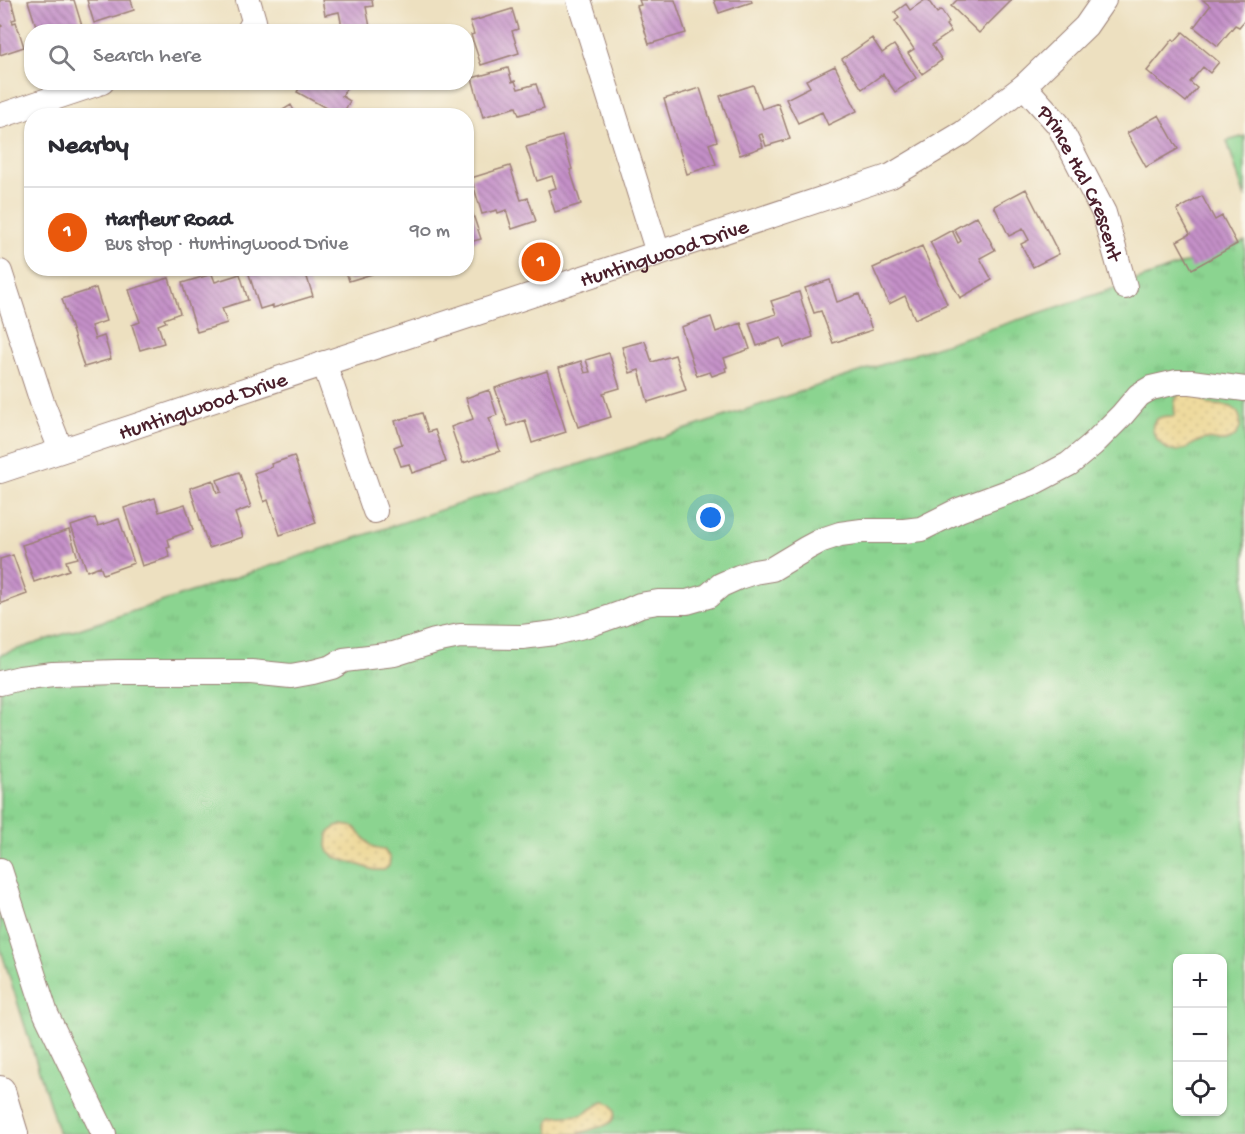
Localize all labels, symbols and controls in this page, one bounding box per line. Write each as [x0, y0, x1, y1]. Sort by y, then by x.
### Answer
search box [24, 24, 474, 90]
icon: search [45, 41, 78, 74]
text: Search here [93, 44, 201, 70]
street label: Prince Hal Crescent [1029, 100, 1126, 266]
text: Nearby [48, 132, 129, 163]
text: Harfleur Road [105, 208, 232, 234]
street label: Huntingwood Drive [577, 215, 753, 295]
text: 1 [63, 221, 72, 244]
text: 90 m [410, 221, 450, 244]
text: Bus stop · Huntingwood Drive [105, 234, 348, 257]
pin: 1 [522, 240, 560, 284]
street label: Huntingwood Drive [116, 368, 292, 448]
your location [696, 503, 725, 532]
map controls [1173, 954, 1227, 1116]
button: + [1173, 954, 1227, 1008]
button: − [1173, 1008, 1227, 1062]
button: locate [1173, 1062, 1227, 1116]

